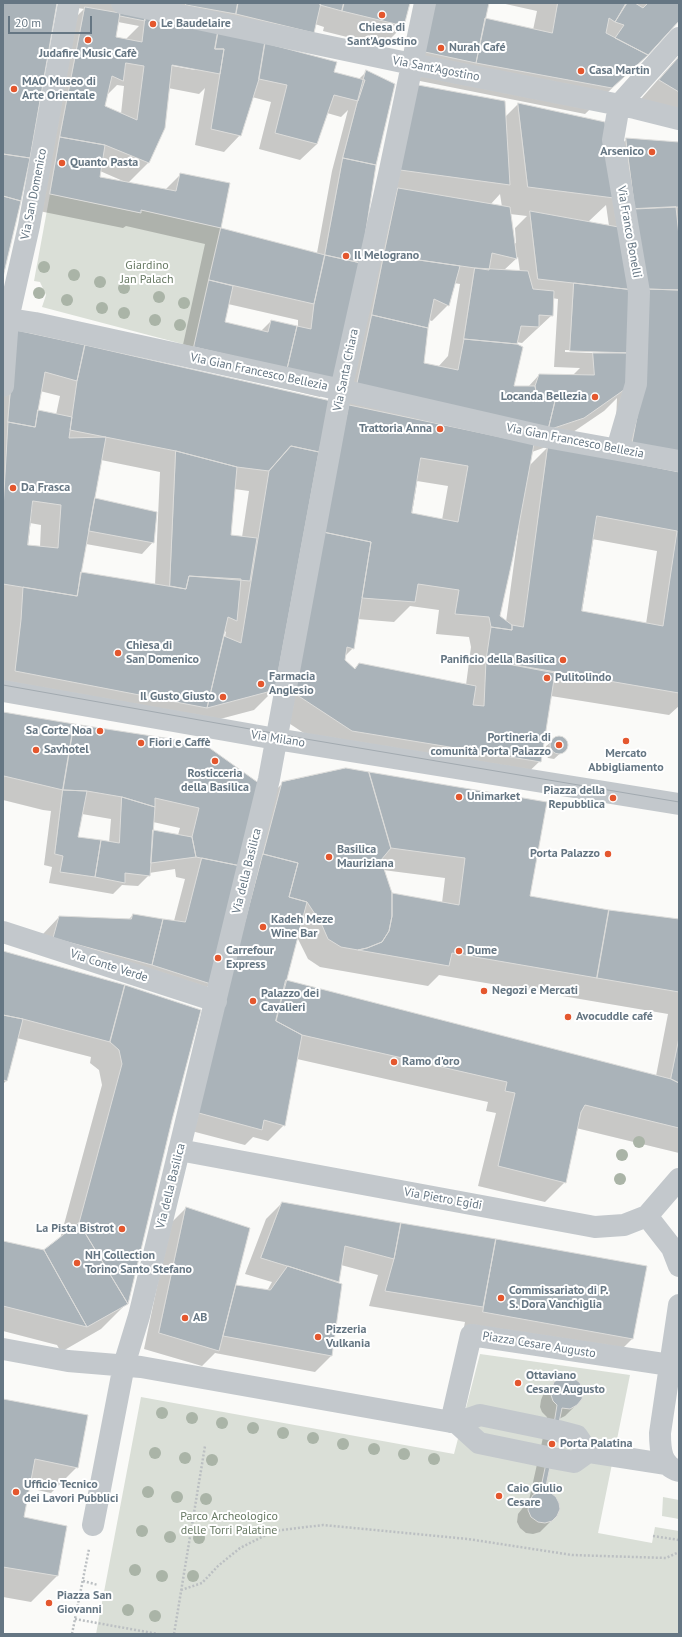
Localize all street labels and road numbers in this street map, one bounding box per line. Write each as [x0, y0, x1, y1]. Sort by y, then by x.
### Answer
street label: Via Sant'Agostino [391, 54, 481, 84]
street label: Via San Domenico [18, 147, 50, 241]
street label: Via Franco Bonelli [614, 185, 644, 279]
street label: Via Santa Chiara [330, 327, 362, 413]
street label: Via Gian Francesco Bellezia [189, 350, 329, 394]
street label: Via Gian Francesco Bellezia [505, 421, 645, 461]
street label: Via Milano [250, 728, 306, 750]
street label: Via della Basilica [229, 827, 265, 915]
street label: Via Conte Verde [68, 947, 150, 985]
street label: Via della Basilica [153, 1142, 189, 1230]
street label: Via Pietro Egidi [403, 1185, 483, 1213]
street label: Piazza Cesare Augusto [481, 1329, 597, 1361]

